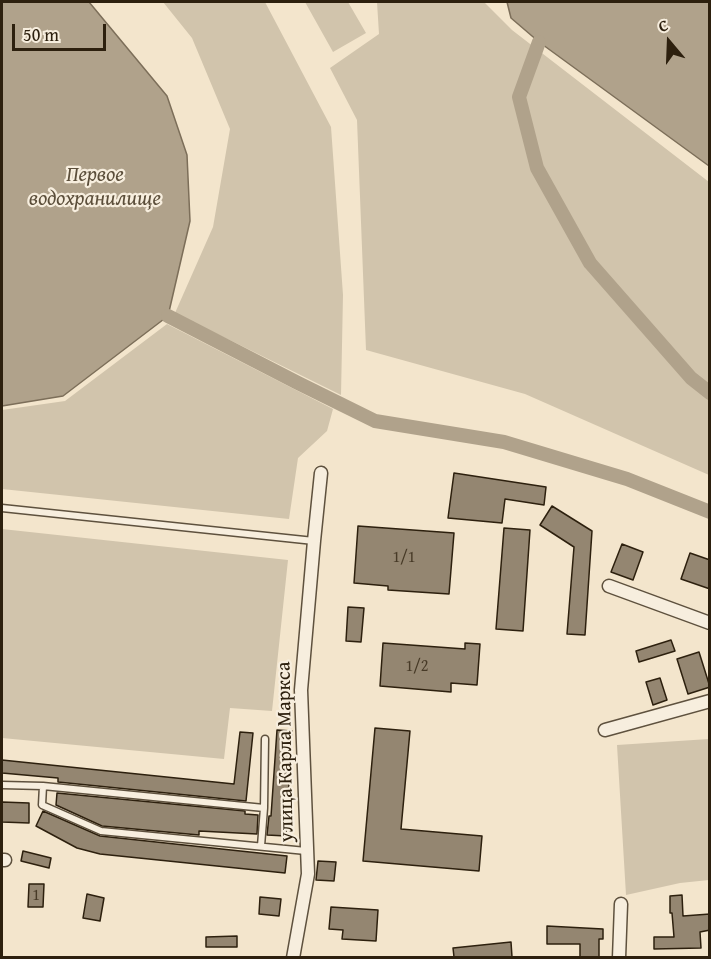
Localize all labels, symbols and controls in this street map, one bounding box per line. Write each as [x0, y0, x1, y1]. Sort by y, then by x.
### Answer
scale bar [15, 12, 110, 50]
north arrow [639, 12, 699, 72]
text: С [655, 12, 671, 38]
text: 50 m [23, 21, 59, 48]
water label: Первое водохранилище [29, 163, 161, 213]
house number: 1/1 [393, 548, 415, 568]
house number: 1/2 [406, 657, 428, 677]
street label: улица Карла Маркса [272, 661, 300, 843]
house number: 1 [32, 886, 40, 906]

